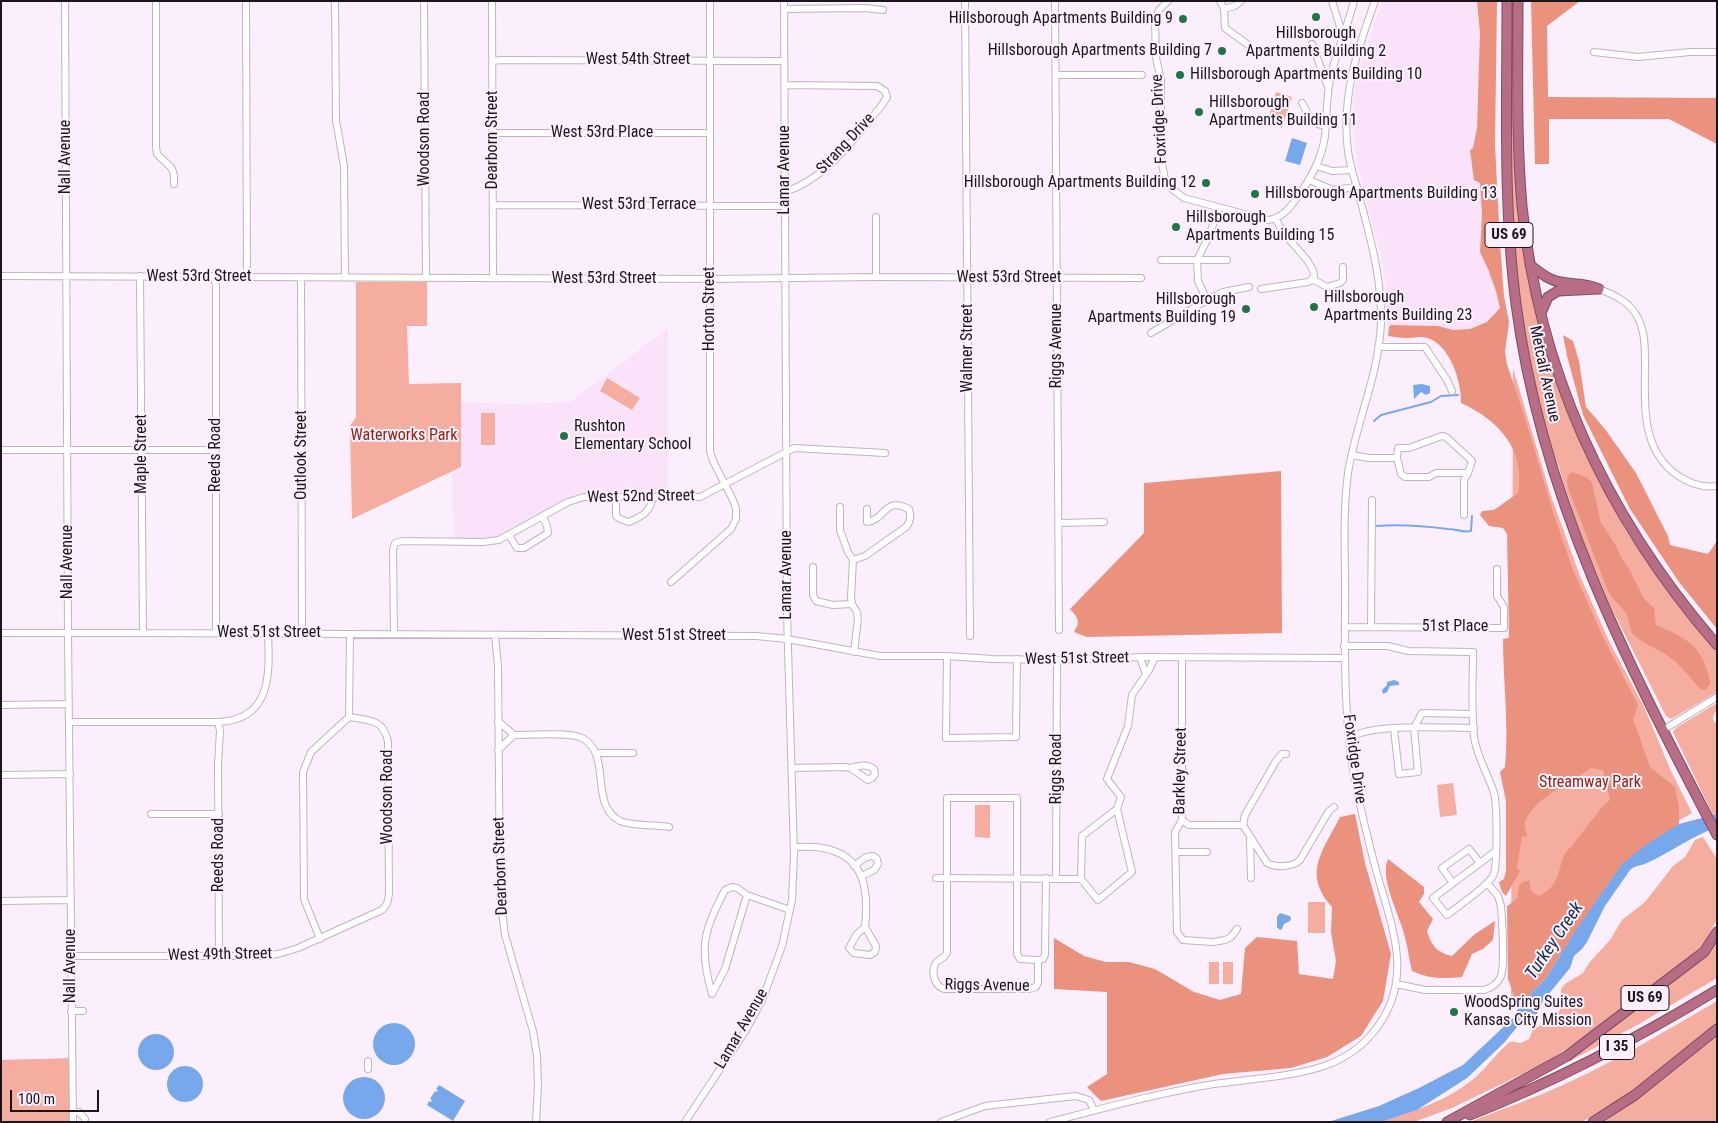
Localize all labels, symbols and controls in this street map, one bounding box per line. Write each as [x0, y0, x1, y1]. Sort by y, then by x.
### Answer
place label: Hillsborough Apartments Building 9 [949, 9, 1173, 29]
marker: Hillsborough Apartments Building 2 [1310, 11, 1322, 23]
marker: Hillsborough Apartments Building 9 [1177, 13, 1189, 25]
place label: Hillsborough Apartments Building 2 [1246, 24, 1386, 62]
place label: Hillsborough Apartments Building 7 [988, 41, 1212, 61]
marker: Hillsborough Apartments Building 7 [1216, 45, 1228, 57]
street label: West 54th Street [586, 50, 690, 70]
place label: Hillsborough Apartments Building 10 [1190, 65, 1422, 85]
marker: Hillsborough Apartments Building 10 [1174, 69, 1186, 81]
street label: Foxridge Drive [1148, 74, 1172, 164]
street label: Dearborn Street [483, 91, 503, 189]
street label: Woodson Road [415, 92, 435, 186]
place label: Hillsborough Apartments Building 11 [1209, 93, 1357, 131]
marker: Hillsborough Apartments Building 11 [1193, 106, 1205, 118]
street label: Strang Drive [813, 109, 879, 179]
street label: Nall Avenue [56, 120, 76, 194]
street label: West 53rd Place [551, 123, 653, 143]
street label: Lamar Avenue [775, 125, 795, 215]
place label: Hillsborough Apartments Building 12 [964, 173, 1196, 193]
marker: Hillsborough Apartments Building 12 [1200, 177, 1212, 189]
place label: Hillsborough Apartments Building 13 [1265, 184, 1497, 204]
marker: Hillsborough Apartments Building 13 [1249, 188, 1261, 200]
street label: West 53rd Terrace [582, 195, 696, 215]
place label: Hillsborough Apartments Building 15 [1186, 208, 1334, 246]
marker: Hillsborough Apartments Building 15 [1170, 221, 1182, 233]
road number: US 69 [1485, 222, 1533, 248]
street label: West 53rd Street [147, 267, 251, 287]
street label: Horton Street [700, 267, 720, 351]
street label: West 53rd Street [957, 268, 1061, 288]
street label: West 53rd Street [552, 269, 656, 289]
place label: Hillsborough Apartments Building 23 [1324, 288, 1472, 326]
place label: Hillsborough Apartments Building 19 [1088, 290, 1236, 328]
marker: Hillsborough Apartments Building 23 [1308, 301, 1320, 313]
marker: Hillsborough Apartments Building 19 [1240, 303, 1252, 315]
street label: Walmer Street [958, 304, 978, 392]
street label: Riggs Avenue [1047, 304, 1067, 388]
street label: Metcalf Avenue [1524, 324, 1564, 424]
street label: Outlook Street [292, 410, 312, 500]
street label: Maple Street [132, 414, 152, 494]
place label: Rushton Elementary School [574, 417, 691, 455]
street label: Reeds Road [206, 418, 226, 492]
park label: Waterworks Park [351, 426, 457, 446]
marker: Rushton Elementary School [558, 430, 570, 442]
street label: West 52nd Street [587, 486, 695, 508]
street label: Nall Avenue [58, 525, 78, 599]
street label: Lamar Avenue [777, 530, 797, 620]
street label: 51st Place [1422, 617, 1488, 637]
street label: West 51st Street [217, 623, 321, 643]
street label: West 51st Street [622, 626, 726, 646]
street label: West 51st Street [1025, 648, 1129, 670]
street label: Foxridge Drive [1338, 713, 1370, 805]
street label: Barkley Street [1171, 727, 1191, 815]
street label: Riggs Road [1047, 733, 1067, 805]
street label: Woodson Road [378, 750, 398, 844]
park label: Streamway Park [1539, 773, 1641, 793]
street label: Dearborn Street [490, 816, 512, 916]
street label: Reeds Road [209, 818, 229, 892]
water label: Turkey Creek [1521, 898, 1589, 984]
street label: Nall Avenue [61, 929, 81, 1003]
street label: West 49th Street [168, 944, 272, 966]
street label: Riggs Avenue [944, 976, 1030, 996]
street label: Lamar Avenue [711, 985, 773, 1073]
road number: US 69 [1621, 986, 1669, 1010]
place label: WoodSpring Suites Kansas City Mission [1464, 993, 1592, 1031]
marker: WoodSpring Suites Kansas City Mission [1448, 1006, 1460, 1018]
road number: I 35 [1600, 1034, 1634, 1060]
scale bar [12, 1080, 101, 1112]
text: 100 m [18, 1090, 55, 1108]

